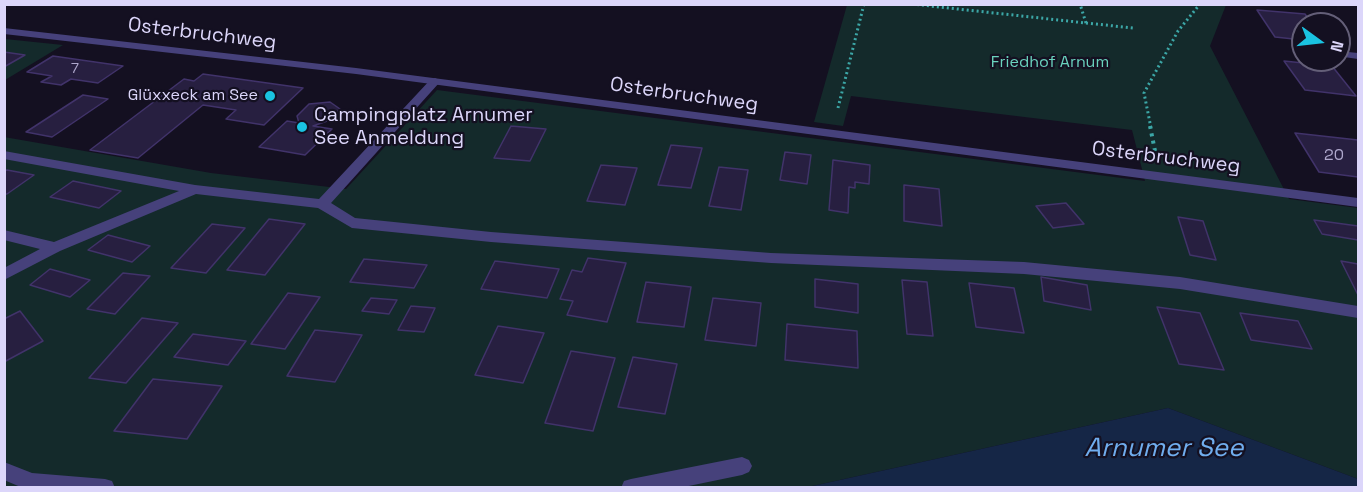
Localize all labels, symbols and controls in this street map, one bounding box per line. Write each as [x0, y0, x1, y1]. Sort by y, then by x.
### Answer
north arrow [1291, 12, 1351, 72]
street label: Osterbruchweg [126, 13, 278, 55]
text: N [1325, 38, 1348, 54]
park label: Friedhof Arnum [991, 53, 1109, 73]
house number: 7 [71, 61, 79, 77]
street label: Osterbruchweg [608, 73, 760, 117]
place label: Glüxxeck am See [128, 86, 258, 106]
marker: Glüxxeck am See [263, 89, 277, 103]
place label: Campingplatz Arnumer See Anmeldung [314, 104, 533, 151]
marker: Campingplatz Arnumer See Anmeldung [295, 120, 309, 134]
street label: Osterbruchweg [1090, 137, 1242, 179]
house number: 20 [1324, 146, 1344, 166]
water label: Arnumer See [1085, 433, 1243, 465]

